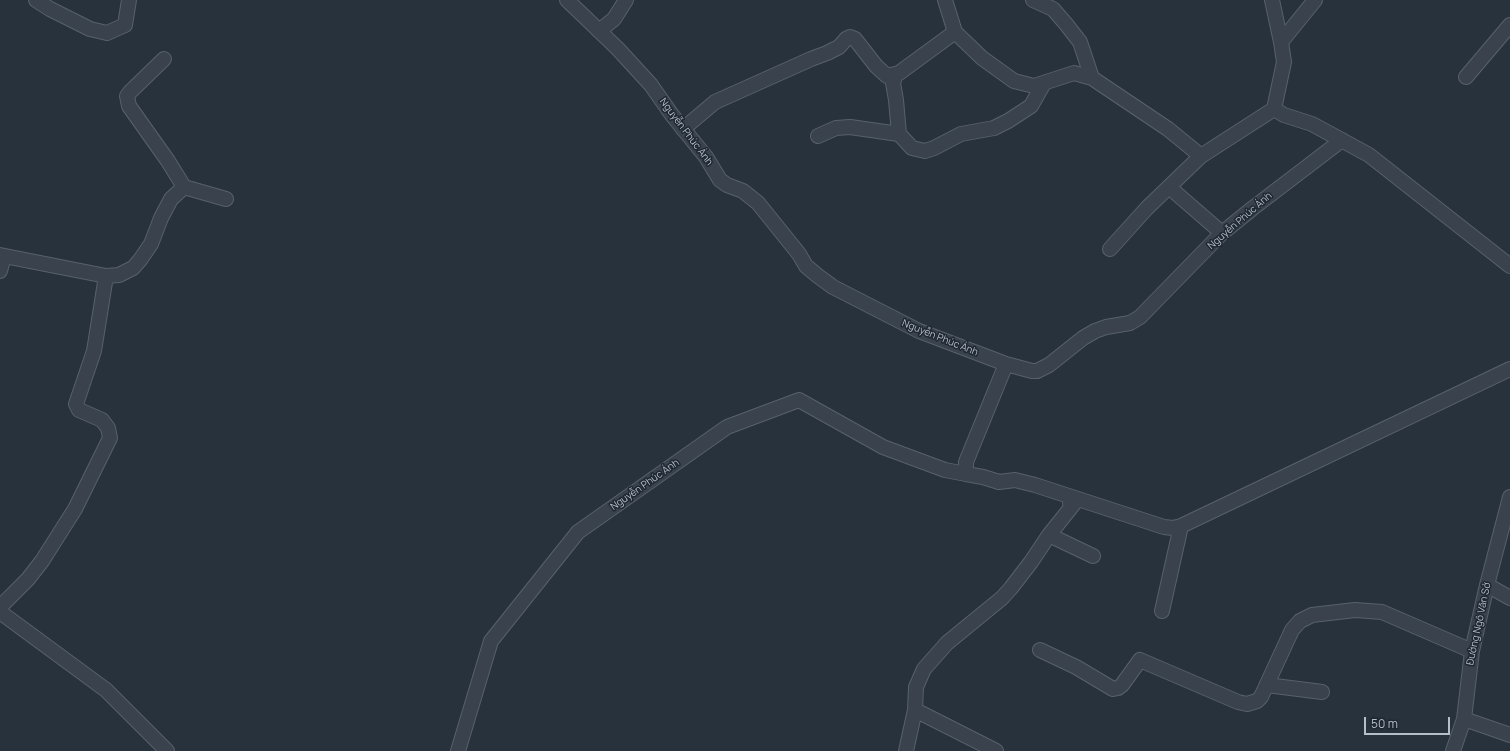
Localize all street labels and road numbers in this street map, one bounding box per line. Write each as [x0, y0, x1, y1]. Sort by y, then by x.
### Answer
street label: Nguyễn Phúc Ánh [657, 96, 715, 168]
street label: Nguyễn Phúc Ánh [1205, 190, 1275, 252]
street label: Nguyễn Phúc Ánh [900, 317, 980, 359]
street label: Nguyễn Phúc Ánh [608, 457, 682, 513]
street label: Đường Ngô Văn Sở [1464, 581, 1494, 667]

